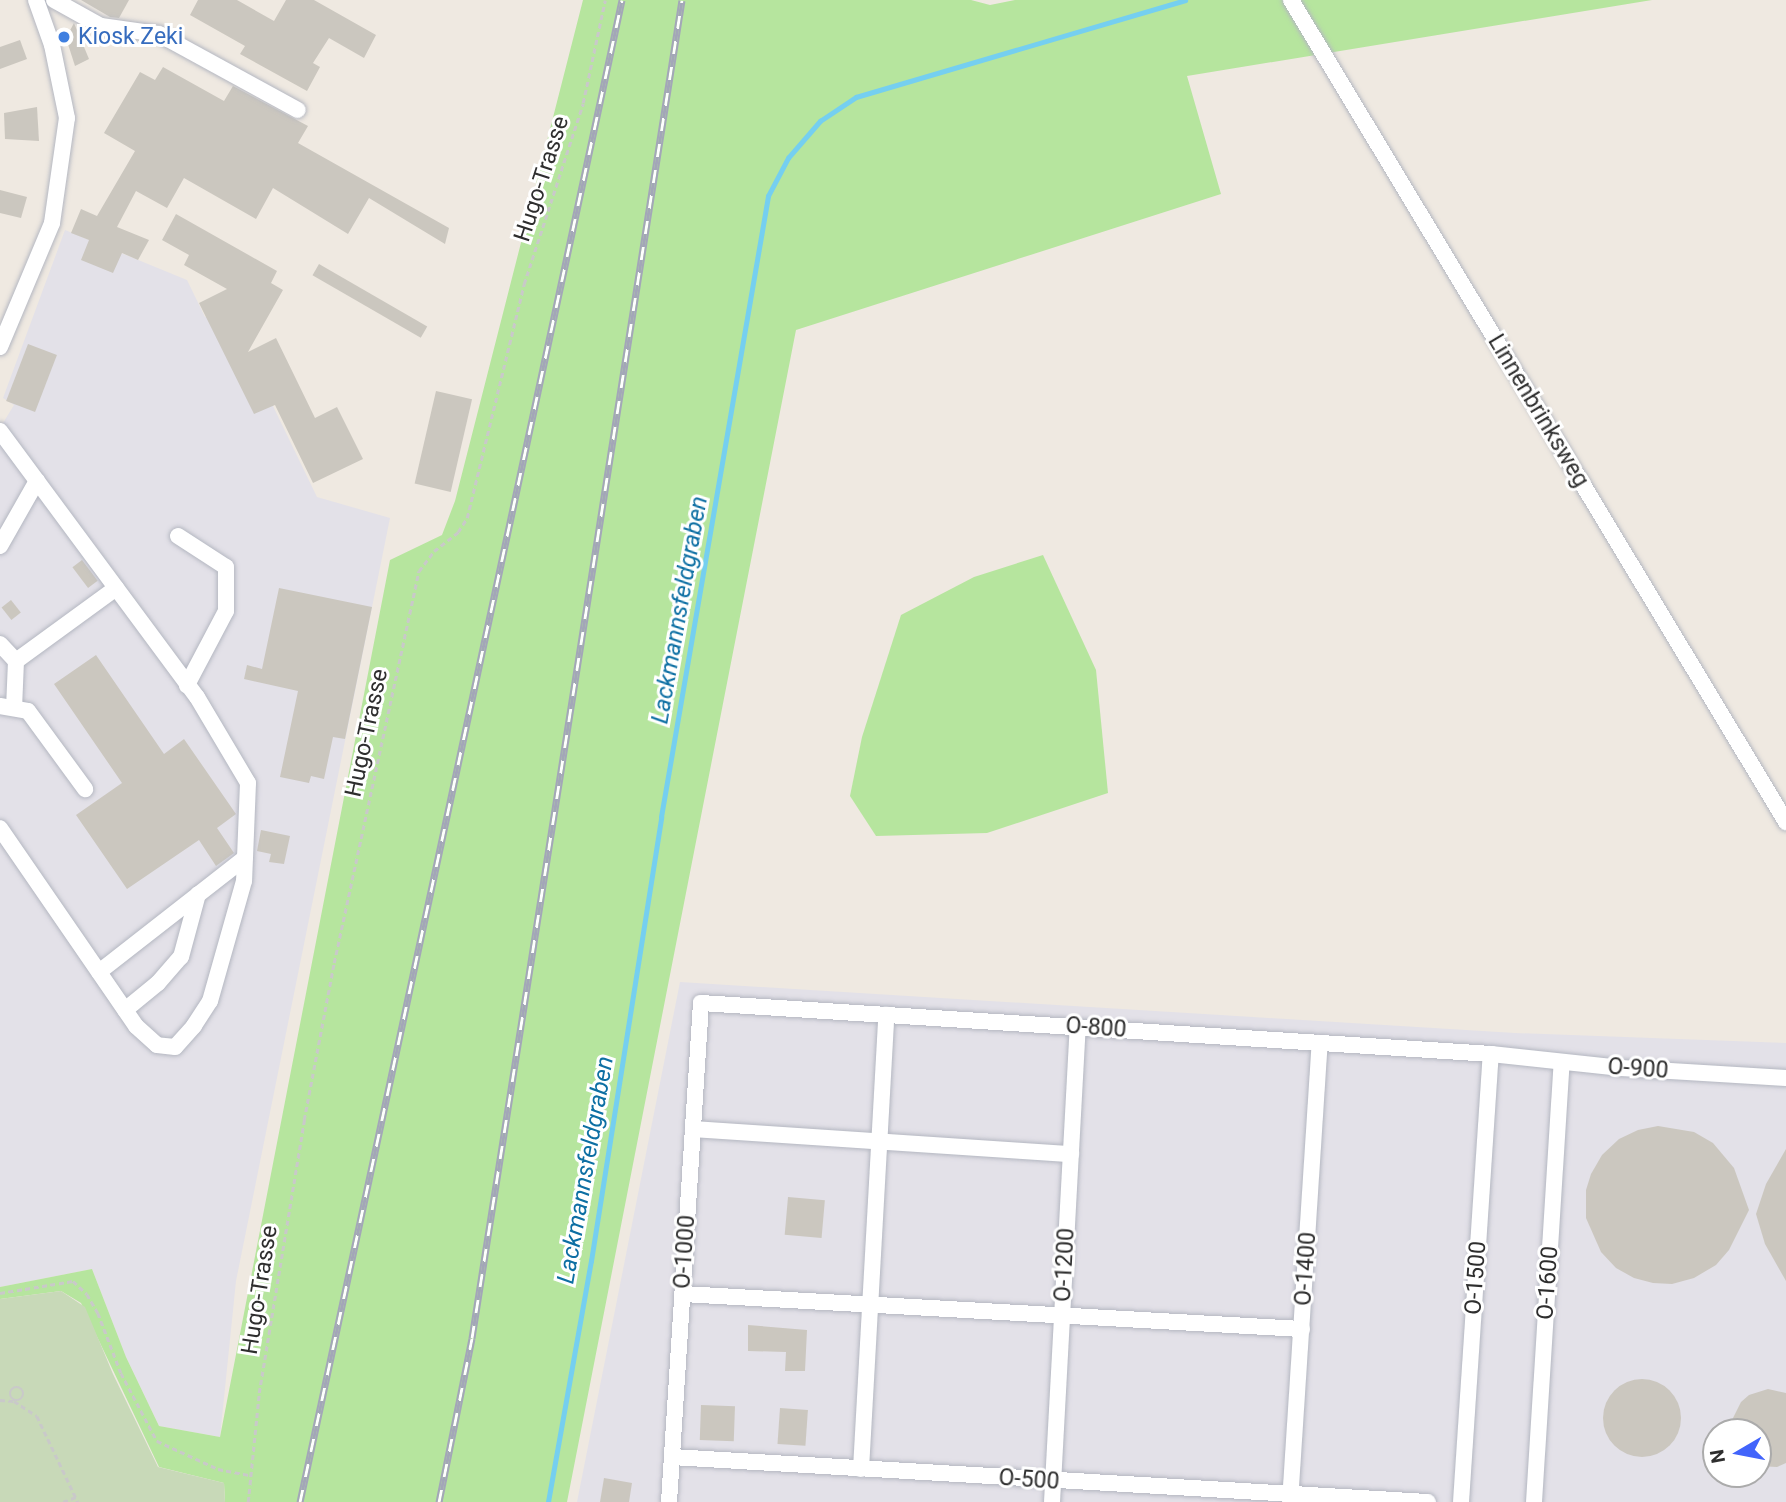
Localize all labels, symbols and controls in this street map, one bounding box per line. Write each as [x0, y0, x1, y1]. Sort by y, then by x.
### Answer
place label: Kiosk Zeki [78, 23, 183, 51]
marker: Kiosk Zeki [56, 29, 72, 45]
street label: Hugo-Trasse [509, 113, 575, 245]
street label: Linnenbrinksweg [1482, 330, 1594, 492]
water label: Lackmannsfeldgraben [646, 494, 714, 726]
street label: Hugo-Trasse [340, 666, 394, 800]
street label: O-800 [1065, 1012, 1127, 1044]
street label: O-900 [1607, 1053, 1669, 1085]
water label: Lackmannsfeldgraben [552, 1054, 620, 1286]
street label: O-1000 [669, 1214, 701, 1290]
street label: Hugo-Trasse [236, 1224, 284, 1356]
street label: O-1200 [1049, 1227, 1081, 1303]
street label: O-1400 [1290, 1231, 1322, 1307]
street label: O-1500 [1460, 1240, 1492, 1316]
street label: O-1600 [1532, 1245, 1564, 1321]
north arrow [1702, 1418, 1772, 1488]
text: N [1705, 1448, 1730, 1465]
street label: O-500 [998, 1464, 1060, 1496]

